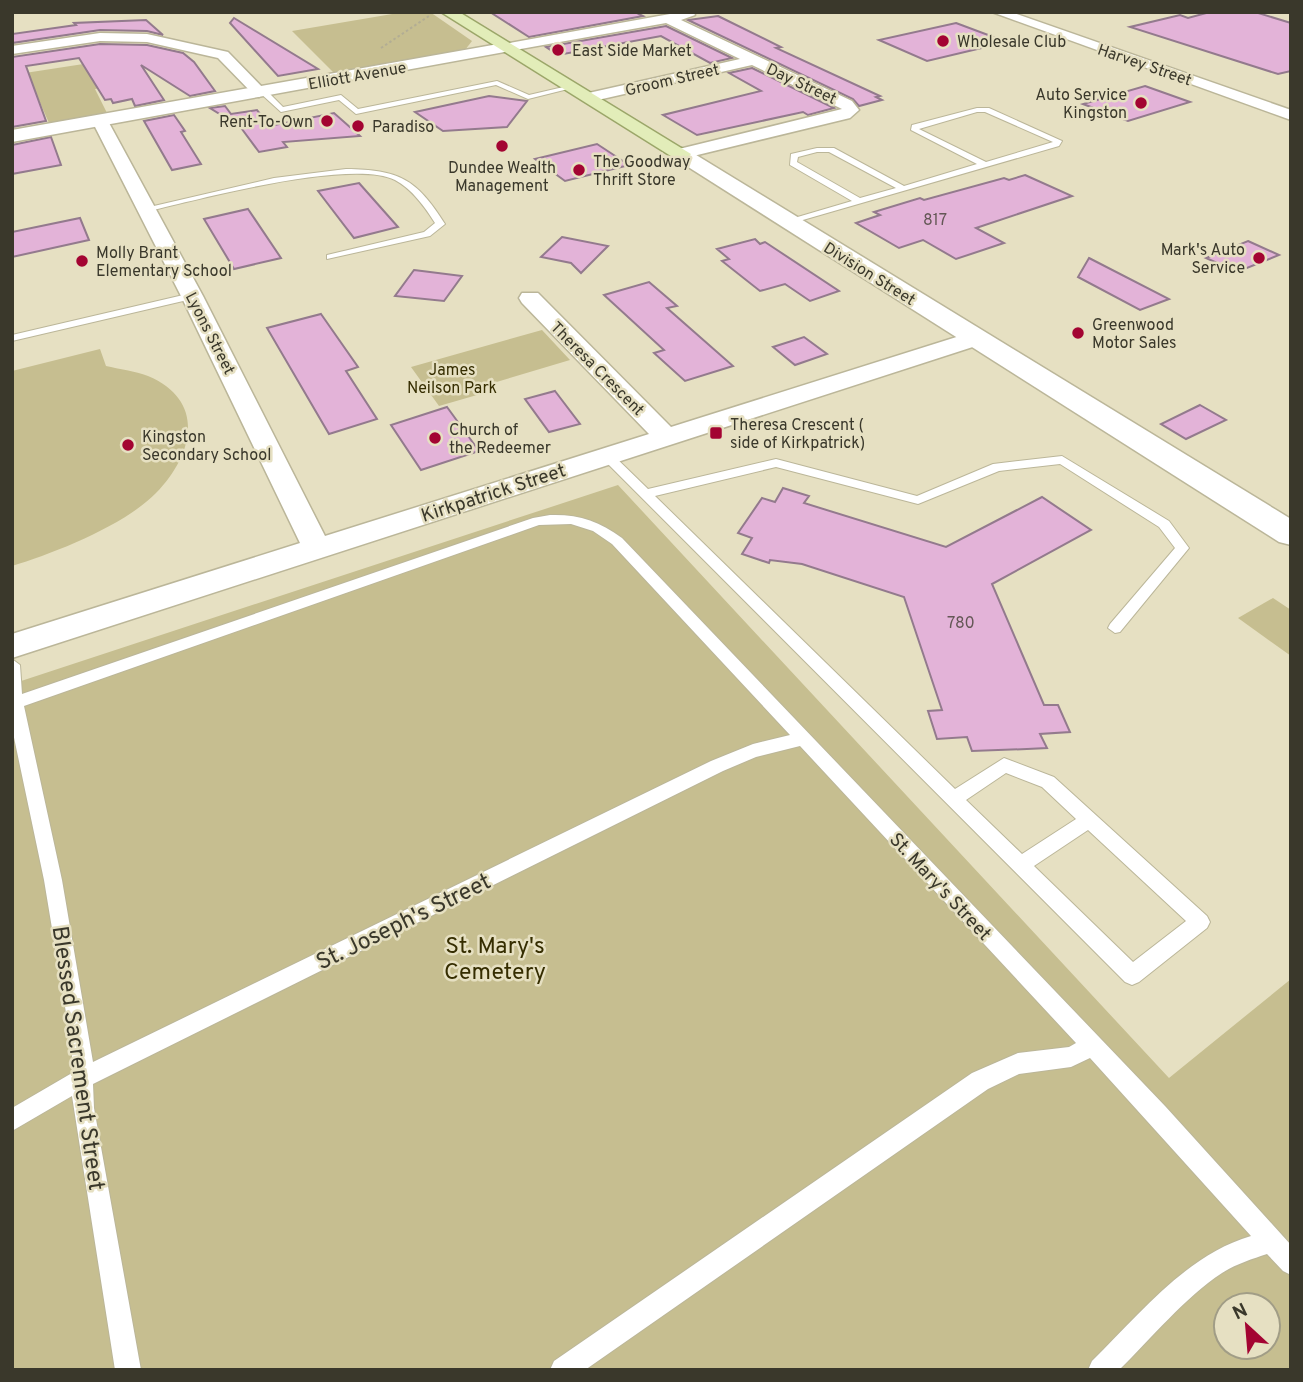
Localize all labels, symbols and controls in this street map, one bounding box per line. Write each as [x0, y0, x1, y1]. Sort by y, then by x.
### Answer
marker: Wholesale Club [935, 33, 951, 49]
place label: Wholesale Club [957, 33, 1066, 53]
street label: Harvey Street [1095, 40, 1194, 91]
marker: East Side Market [550, 42, 566, 58]
place label: East Side Market [572, 42, 692, 62]
street label: Elliott Avenue [307, 59, 408, 95]
street label: Groom Street [623, 60, 722, 102]
street label: Day Street [763, 60, 839, 110]
place label: Auto Service Kingston [1035, 86, 1127, 124]
marker: Auto Service Kingston [1133, 95, 1149, 111]
place label: Rent-To-Own [219, 113, 313, 133]
marker: Rent-To-Own [319, 113, 335, 129]
marker: Paradiso [350, 118, 366, 134]
place label: Paradiso [372, 118, 434, 138]
marker: Dundee Wealth Management [494, 138, 510, 154]
place label: The Goodway Thrift Store [593, 153, 690, 191]
place label: Dundee Wealth Management [448, 159, 556, 197]
marker: The Goodway Thrift Store [571, 162, 587, 178]
house number: 817 [923, 211, 947, 231]
street label: Division Street [819, 239, 919, 311]
place label: Mark's Auto Service [1161, 241, 1245, 279]
place label: Molly Brant Elementary School [96, 244, 232, 282]
marker: Mark's Auto Service [1251, 250, 1267, 266]
marker: Molly Brant Elementary School [74, 253, 90, 269]
street label: Lyons Street [180, 289, 239, 378]
place label: Greenwood Motor Sales [1092, 316, 1177, 354]
street label: Theresa Crescent [545, 318, 648, 421]
marker: Greenwood Motor Sales [1070, 325, 1086, 341]
park label: James Neilson Park [407, 361, 497, 399]
place label: Theresa Crescent ( side of Kirkpatrick) [730, 416, 865, 454]
place label: Church of the Redeemer [449, 421, 551, 459]
marker: Theresa Crescent ( side of Kirkpatrick) [708, 425, 724, 441]
place label: Kingston Secondary School [142, 428, 271, 466]
marker: Church of the Redeemer [427, 430, 443, 446]
marker: Kingston Secondary School [120, 437, 136, 453]
street label: Kirkpatrick Street [418, 459, 569, 529]
house number: 780 [947, 614, 975, 634]
street label: St. Mary's Street [883, 828, 996, 946]
street label: St. Joseph's Street [312, 868, 496, 978]
street label: Blessed Sacrement Street [44, 924, 109, 1193]
park label: St. Mary's Cemetery [444, 933, 546, 988]
north arrow [1212, 1291, 1282, 1361]
text: N [1229, 1299, 1252, 1326]

